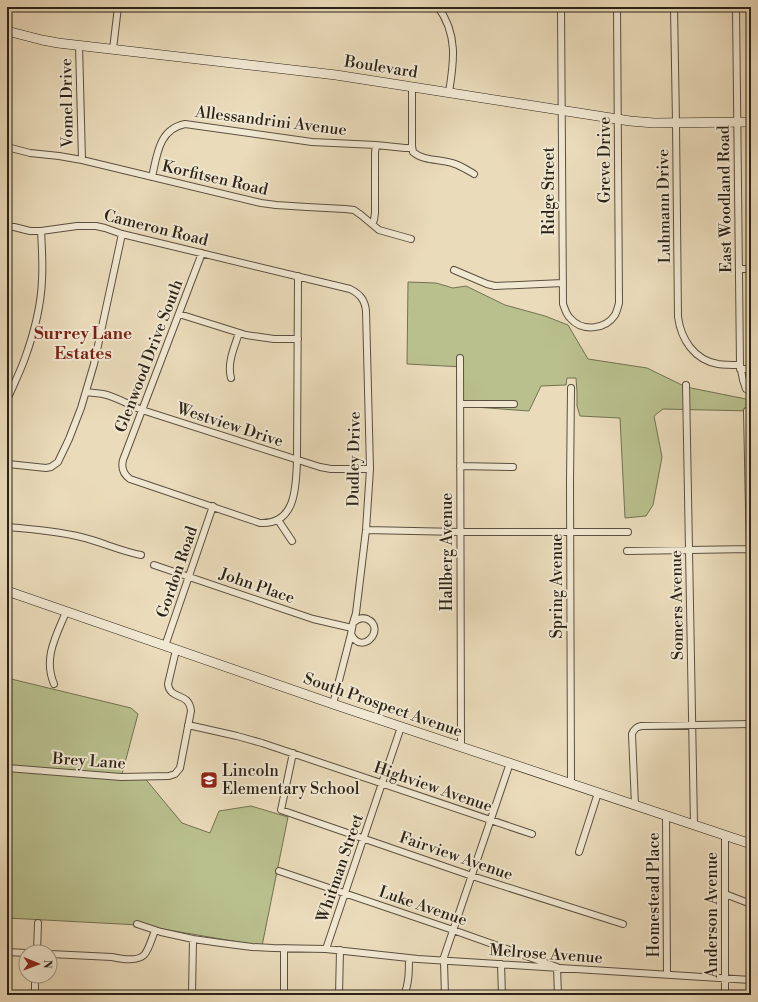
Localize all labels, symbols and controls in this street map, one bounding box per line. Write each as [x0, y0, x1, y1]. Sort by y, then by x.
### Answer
street label: Boulevard [342, 51, 419, 83]
street label: Vomel Drive [56, 58, 78, 149]
street label: Allessandrini Avenue [193, 102, 348, 140]
street label: Greve Drive [595, 117, 615, 203]
street label: East Woodland Road [714, 125, 736, 273]
street label: Ridge Street [539, 146, 559, 235]
street label: Luhmann Drive [653, 149, 675, 263]
street label: Korfitsen Road [160, 156, 270, 200]
street label: Cameron Road [102, 205, 210, 251]
street label: Glenwood Drive South [111, 276, 188, 435]
district label: Surrey Lane Estates [34, 323, 132, 365]
street label: Westview Drive [173, 398, 286, 452]
street label: Dudley Drive [343, 411, 365, 507]
street label: Hallberg Avenue [437, 493, 457, 611]
street label: Gordon Road [152, 524, 202, 620]
street label: Spring Avenue [547, 534, 567, 638]
street label: Somers Avenue [666, 550, 688, 660]
street label: John Place [216, 563, 297, 608]
street label: South Prospect Avenue [301, 668, 465, 742]
street label: Brey Lane [51, 748, 126, 774]
street label: Highview Avenue [371, 757, 495, 817]
place label: Lincoln Elementary School [222, 761, 360, 799]
school or university icon: Lincoln Elementary School [199, 770, 219, 790]
street label: Whitman Street [312, 811, 368, 926]
street label: Fairview Avenue [397, 827, 515, 885]
street label: Homestead Place [644, 832, 664, 958]
street label: Anderson Avenue [702, 852, 722, 979]
street label: Luke Avenue [376, 882, 470, 930]
street label: Melrose Avenue [489, 940, 603, 968]
north arrow [18, 944, 58, 984]
text: N [40, 960, 54, 969]

